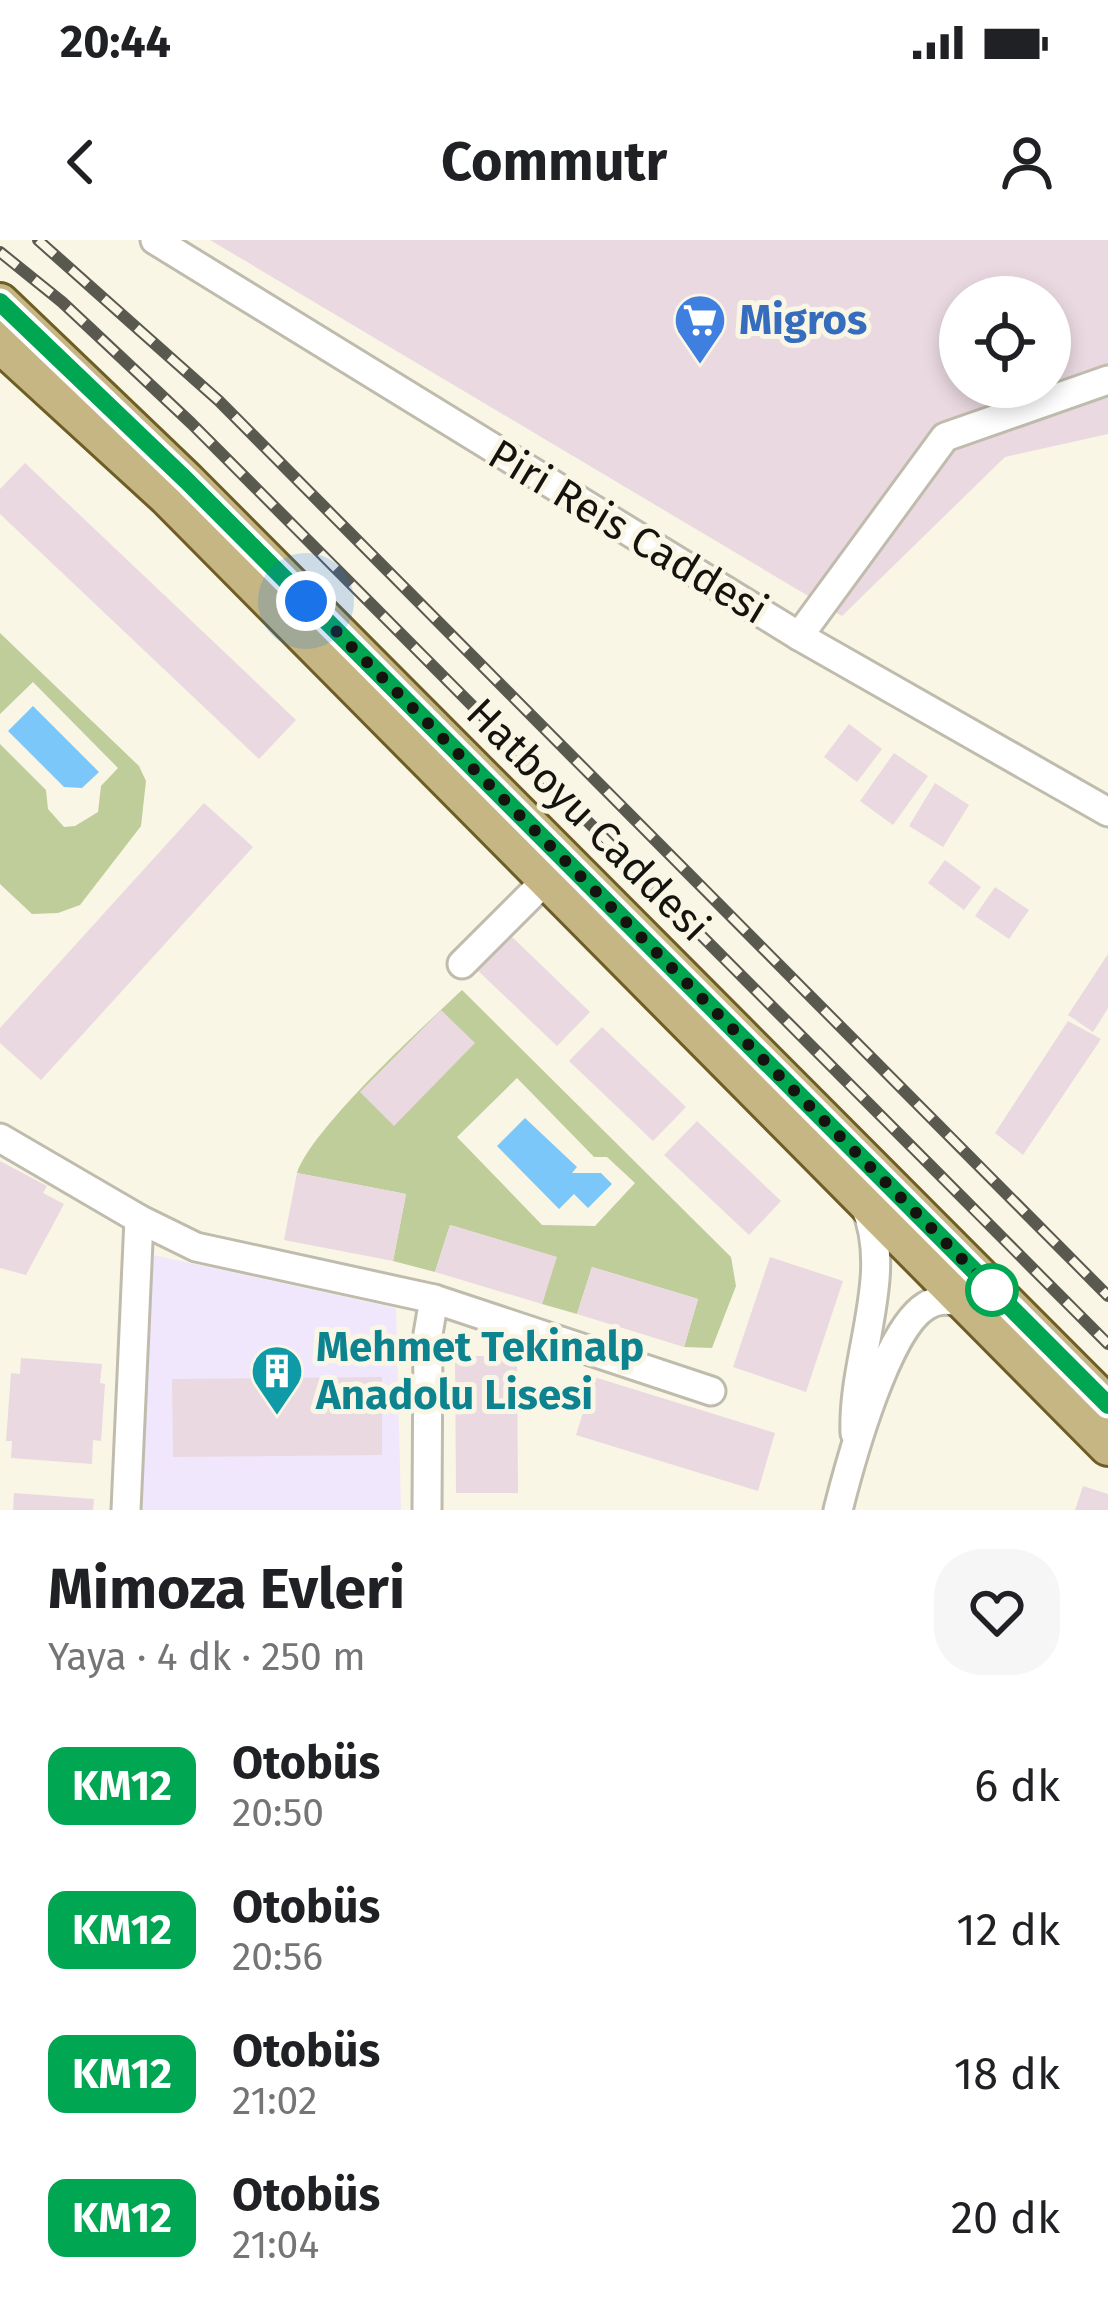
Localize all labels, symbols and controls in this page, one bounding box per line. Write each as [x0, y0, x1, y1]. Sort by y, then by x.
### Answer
text: 20:44 [60, 15, 171, 69]
icon: back [48, 129, 114, 195]
icon: person [994, 129, 1060, 195]
text: Commutr [441, 130, 667, 194]
map controls [939, 276, 1071, 408]
button: locate [939, 276, 1071, 408]
supermarket icon: Migros [672, 292, 728, 366]
place label: Migros [739, 295, 867, 345]
street label: Piri Reis Caddesi [480, 429, 776, 635]
your location [276, 571, 336, 631]
street label: Hatboyu Caddesi [456, 688, 720, 952]
unlabelled marker [967, 1265, 1017, 1315]
place label: Mehmet Tekinalp Anadolu Lisesi [315, 1322, 644, 1420]
building icon: Mehmet Tekinalp Anadolu Lisesi [249, 1343, 305, 1417]
button: heart [934, 1549, 1060, 1675]
text: Mimoza Evleri [48, 1555, 405, 1623]
text: Yaya · 4 dk · 250 m [48, 1634, 366, 1680]
text: Otobüs [232, 1736, 380, 1790]
text: 6 dk [974, 1759, 1060, 1813]
text: KM12 [72, 1761, 172, 1811]
text: 20:50 [232, 1790, 324, 1836]
text: Otobüs [232, 1880, 380, 1934]
text: 12 dk [956, 1903, 1060, 1957]
text: KM12 [72, 1905, 172, 1955]
text: 20:56 [232, 1934, 323, 1980]
text: Otobüs [232, 2024, 380, 2078]
text: 18 dk [954, 2047, 1060, 2101]
text: KM12 [72, 2049, 172, 2099]
text: 21:02 [232, 2078, 317, 2124]
text: Otobüs [232, 2168, 380, 2222]
text: 20 dk [951, 2191, 1060, 2245]
text: KM12 [72, 2193, 172, 2243]
text: 21:04 [232, 2222, 319, 2268]

